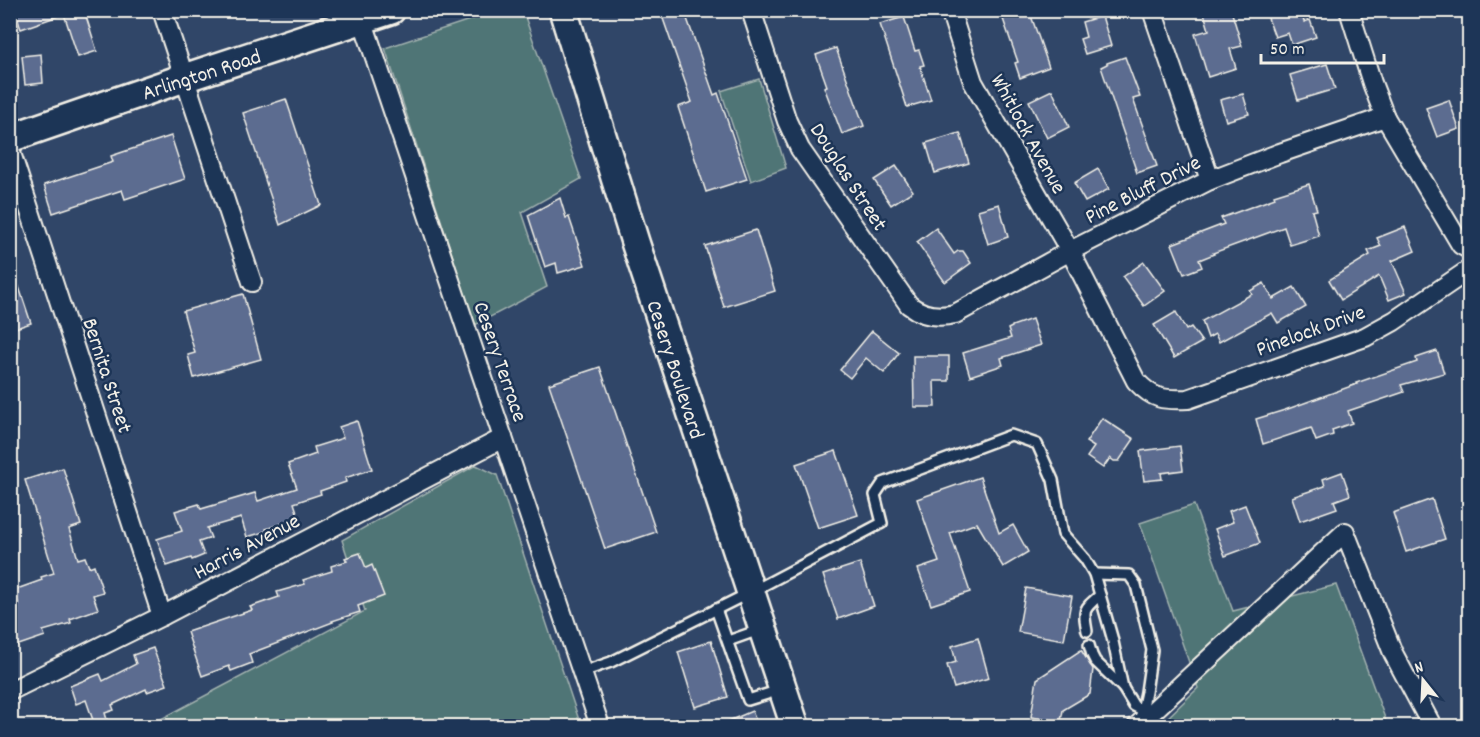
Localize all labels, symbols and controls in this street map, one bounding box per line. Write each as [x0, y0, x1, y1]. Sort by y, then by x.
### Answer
scale bar [1261, 27, 1384, 65]
text: 50 m [1270, 38, 1305, 63]
street label: Arlington Road [139, 43, 266, 110]
street label: Whitlock Avenue [981, 69, 1073, 200]
street label: Douglas Street [800, 118, 894, 238]
street label: Pine Bluff Drive [1080, 149, 1207, 234]
street label: Cesery Boulevard [637, 297, 711, 443]
street label: Cesery Terrace [464, 298, 534, 426]
street label: Pinelock Drive [1252, 298, 1370, 366]
street label: Bernita Street [72, 315, 139, 438]
street label: Harris Avenue [189, 507, 306, 589]
north arrow [1393, 650, 1453, 710]
text: N [1412, 656, 1427, 680]

